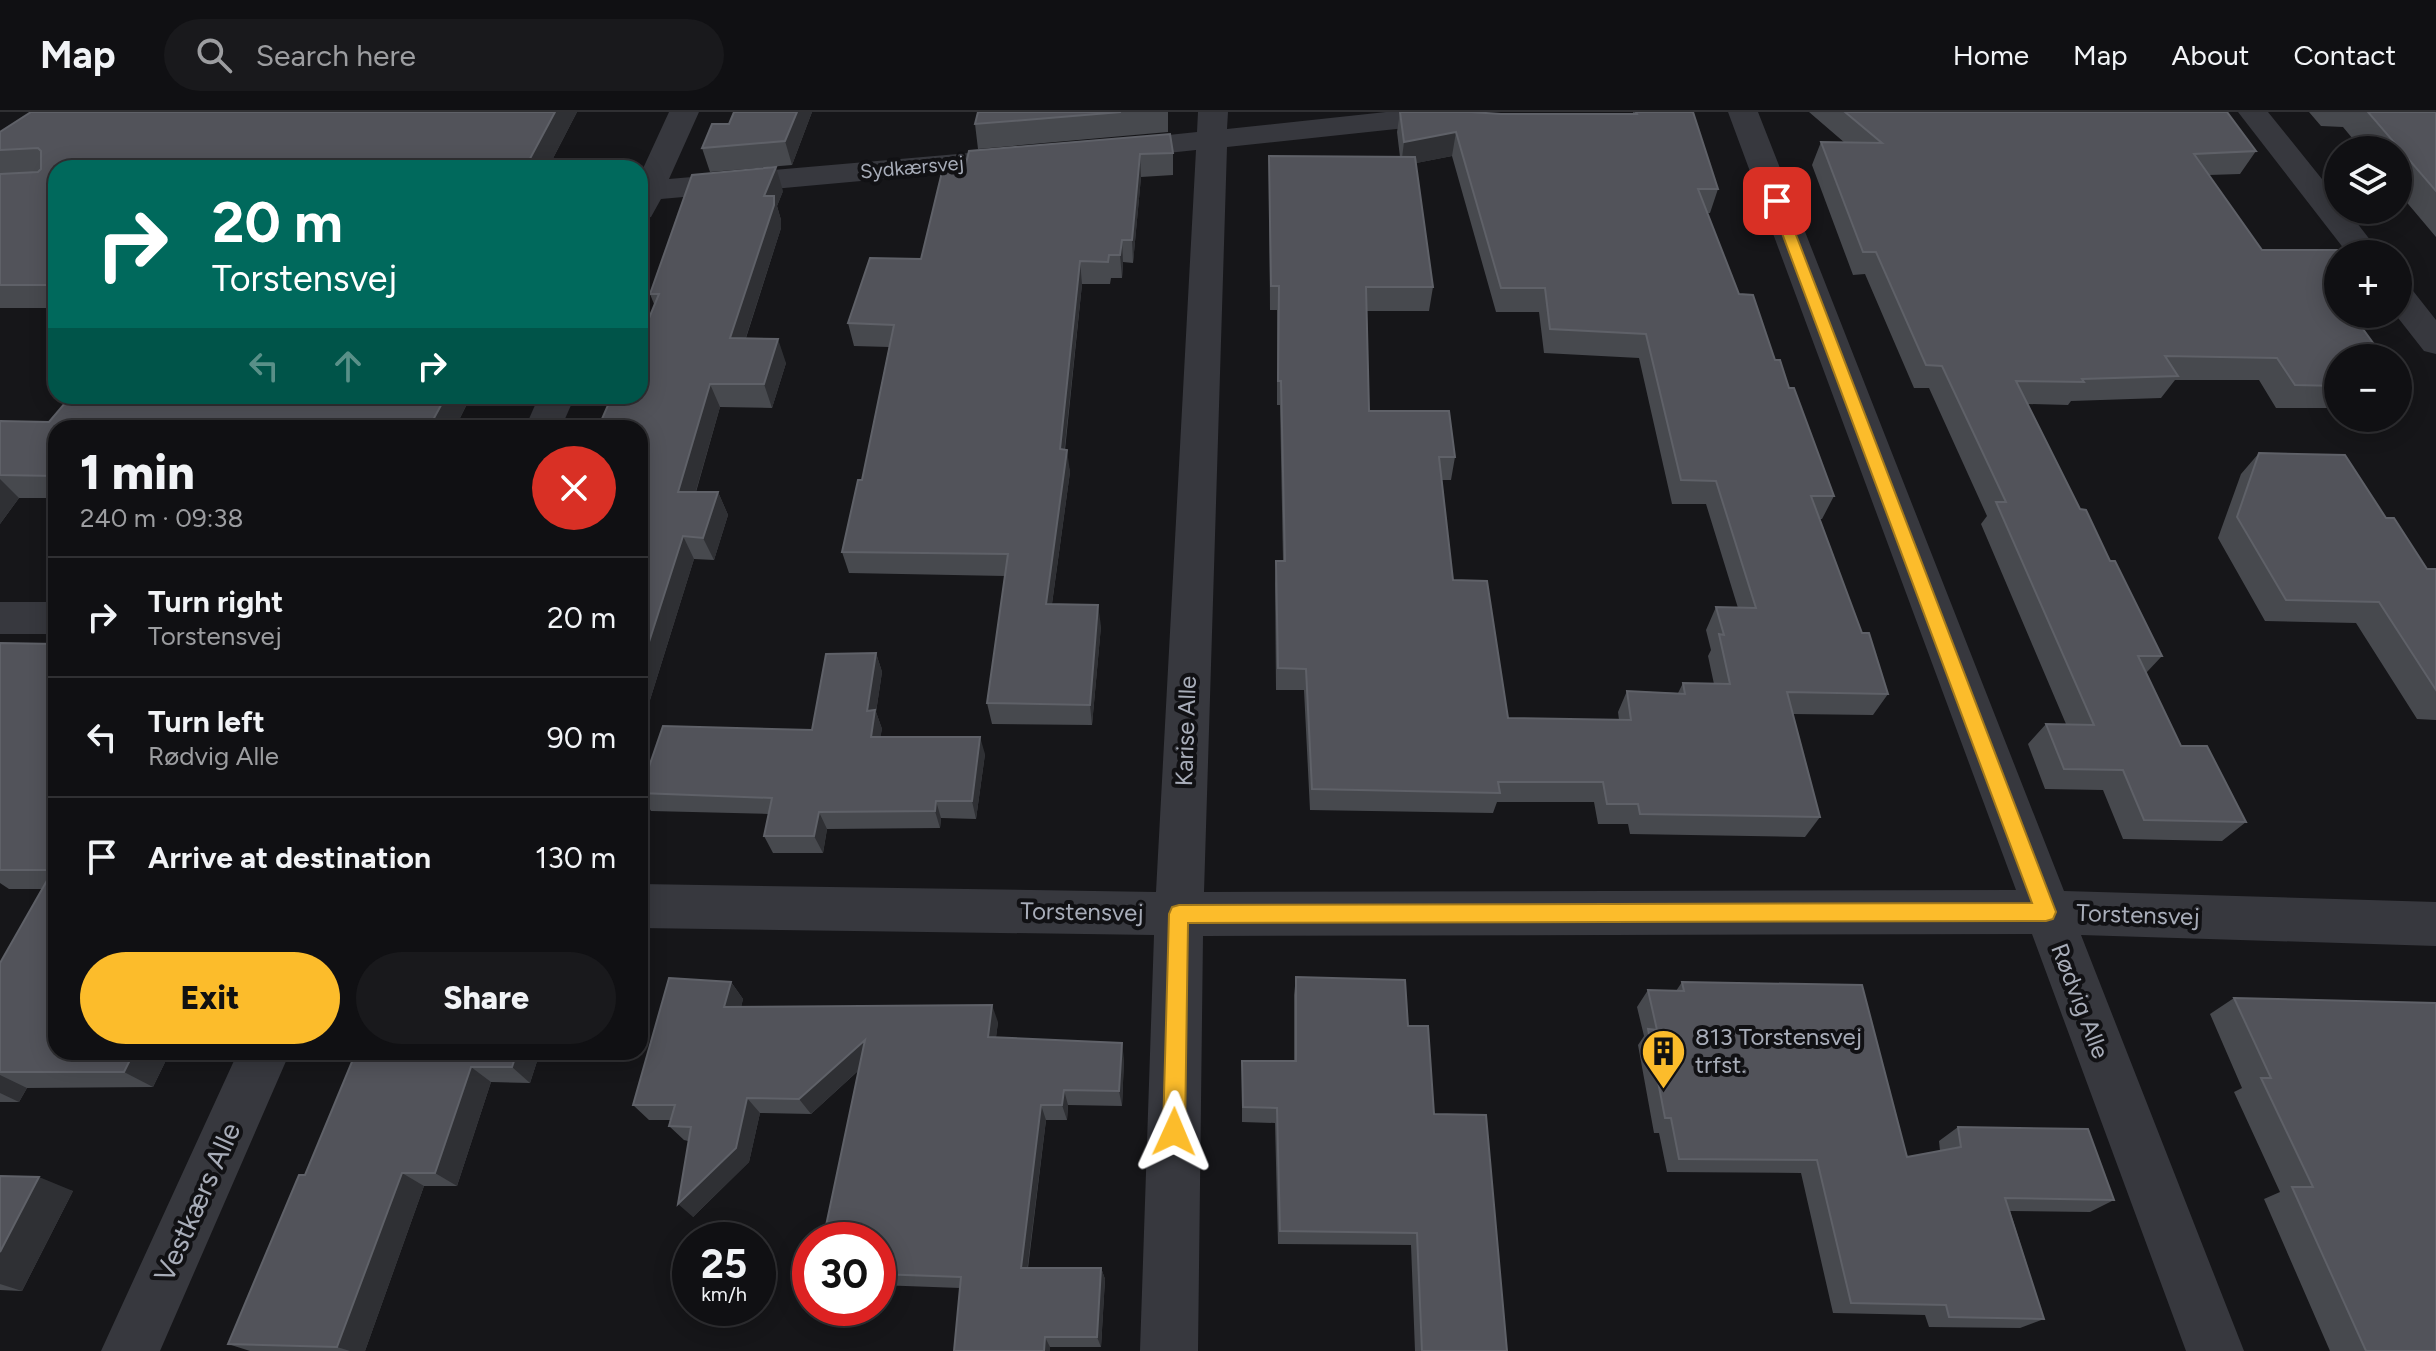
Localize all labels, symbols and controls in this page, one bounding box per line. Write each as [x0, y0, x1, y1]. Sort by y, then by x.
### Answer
search box [164, 19, 724, 91]
text: Map [40, 32, 116, 78]
icon: search [192, 33, 236, 77]
text: Search here [256, 37, 416, 74]
text: Home [1953, 38, 2029, 72]
text: Map [2073, 38, 2128, 72]
text: About [2172, 38, 2249, 72]
text: Contact [2293, 38, 2396, 72]
map controls [2324, 136, 2412, 432]
button: layers [2324, 136, 2412, 224]
street label: Sydkærsvej [859, 151, 965, 183]
pin [1743, 167, 1811, 235]
icon: arrive [1755, 179, 1799, 223]
text: 20 m [212, 189, 343, 256]
icon: right [80, 192, 184, 296]
button: + [2324, 240, 2412, 328]
text: Torstensvej [212, 257, 397, 300]
icon: left [242, 344, 286, 388]
icon: ahead [326, 344, 370, 388]
icon: right [410, 344, 454, 388]
button: − [2324, 344, 2412, 432]
text: 1 min [80, 443, 195, 501]
button: close [532, 446, 616, 530]
text: 240 m · 09:38 [80, 502, 243, 534]
text: Turn right [148, 583, 283, 620]
icon: right [80, 595, 124, 639]
text: 20 m [547, 599, 616, 636]
text: Torstensvej [148, 620, 282, 652]
street label: Karise Alle [1169, 675, 1202, 787]
text: Turn left [148, 703, 265, 740]
icon: left [80, 715, 124, 759]
text: 90 m [547, 719, 616, 756]
text: Rødvig Alle [148, 740, 279, 772]
icon: arrive [80, 835, 124, 879]
text: Arrive at destination [148, 839, 431, 876]
text: 130 m [535, 839, 616, 876]
street label: Torstensvej [1020, 896, 1144, 927]
street label: Torstensvej [2076, 898, 2200, 931]
street label: Rødvig Alle [2045, 939, 2116, 1062]
button: Exit [80, 952, 340, 1044]
button: Share [356, 952, 616, 1044]
place label: 813 Torstensvej trfst. [1695, 1022, 1862, 1079]
building icon: 813 Torstensvej trfst. [1640, 1027, 1688, 1090]
position arrow [1132, 1090, 1216, 1174]
street label: Vestkærs Alle [147, 1117, 247, 1287]
speed limit sign: 30 [792, 1222, 896, 1326]
text: 25 [701, 1240, 747, 1288]
text: km/h [701, 1282, 747, 1306]

